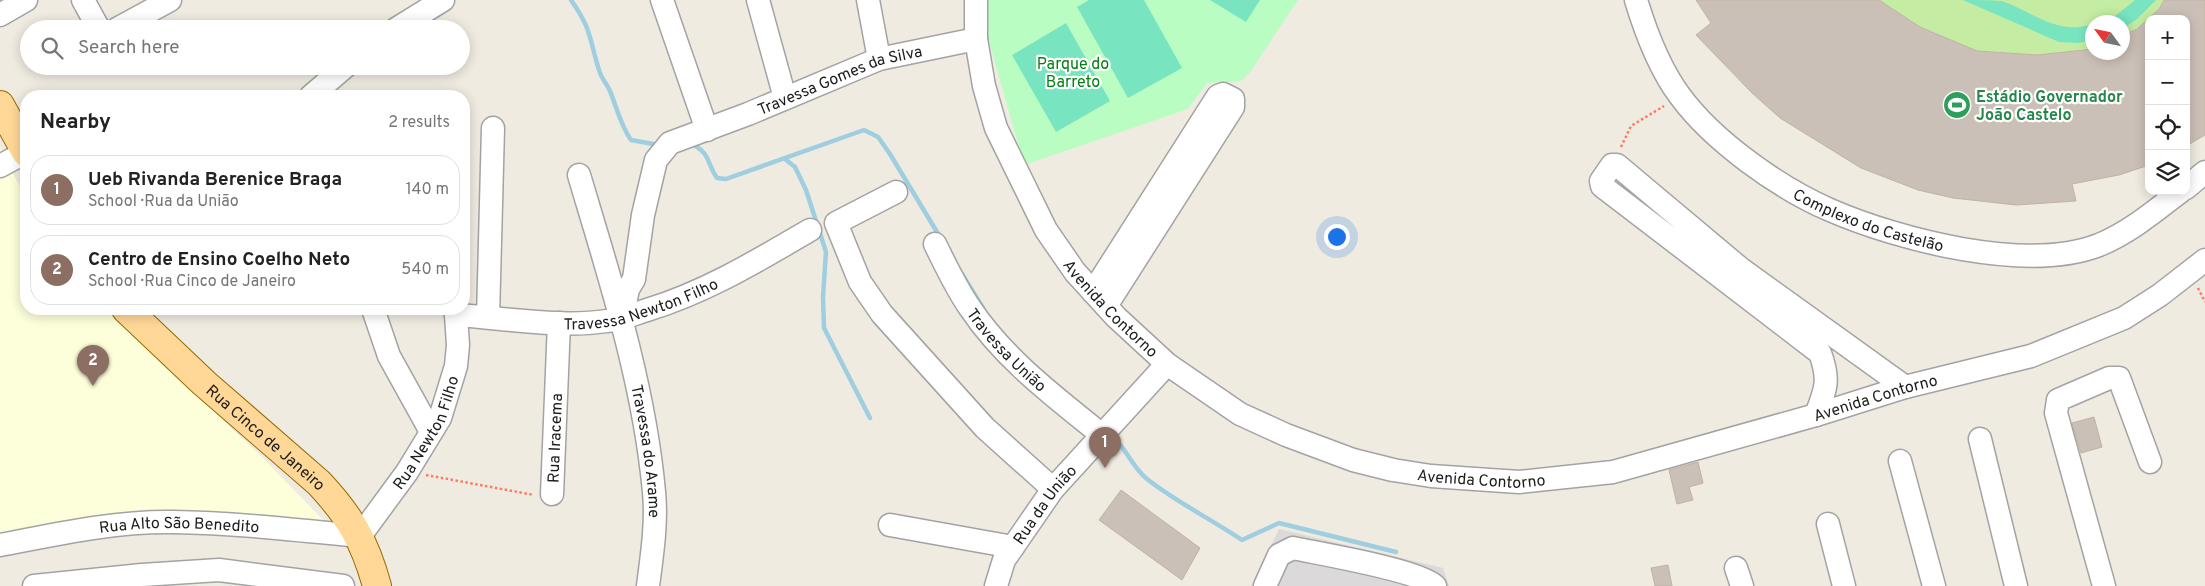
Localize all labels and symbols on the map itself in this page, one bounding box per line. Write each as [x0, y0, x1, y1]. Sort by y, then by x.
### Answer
north arrow [2085, 15, 2130, 60]
street label: Travessa Gomes da Silva [755, 42, 924, 121]
park label: Parque do Barreto [1037, 55, 1109, 93]
place label: Estádio Governador João Castelo [1976, 88, 2123, 126]
sports icon: Estádio Governador João Castelo [1942, 90, 1972, 120]
street label: Complexo do Castelão [1789, 185, 1945, 257]
your location [1324, 224, 1350, 250]
street label: Avenida Contorno [1058, 257, 1161, 363]
street label: Travessa Newton Filho [563, 275, 722, 335]
street label: Travessa União [961, 305, 1050, 397]
pin: 2 [77, 345, 109, 386]
street label: Avenida Contorno [1811, 371, 1940, 427]
street label: Rua Newton Filho [389, 374, 464, 494]
street label: Rua Cinco de Janeiro [201, 381, 329, 496]
street label: Travessa do Arame [625, 383, 663, 518]
street label: Rua Iracema [544, 393, 568, 483]
pin: 1 [1089, 427, 1121, 468]
street label: Rua da União [1010, 462, 1082, 549]
street label: Avenida Contorno [1416, 466, 1547, 494]
street label: Rua Alto São Benedito [98, 514, 260, 539]

